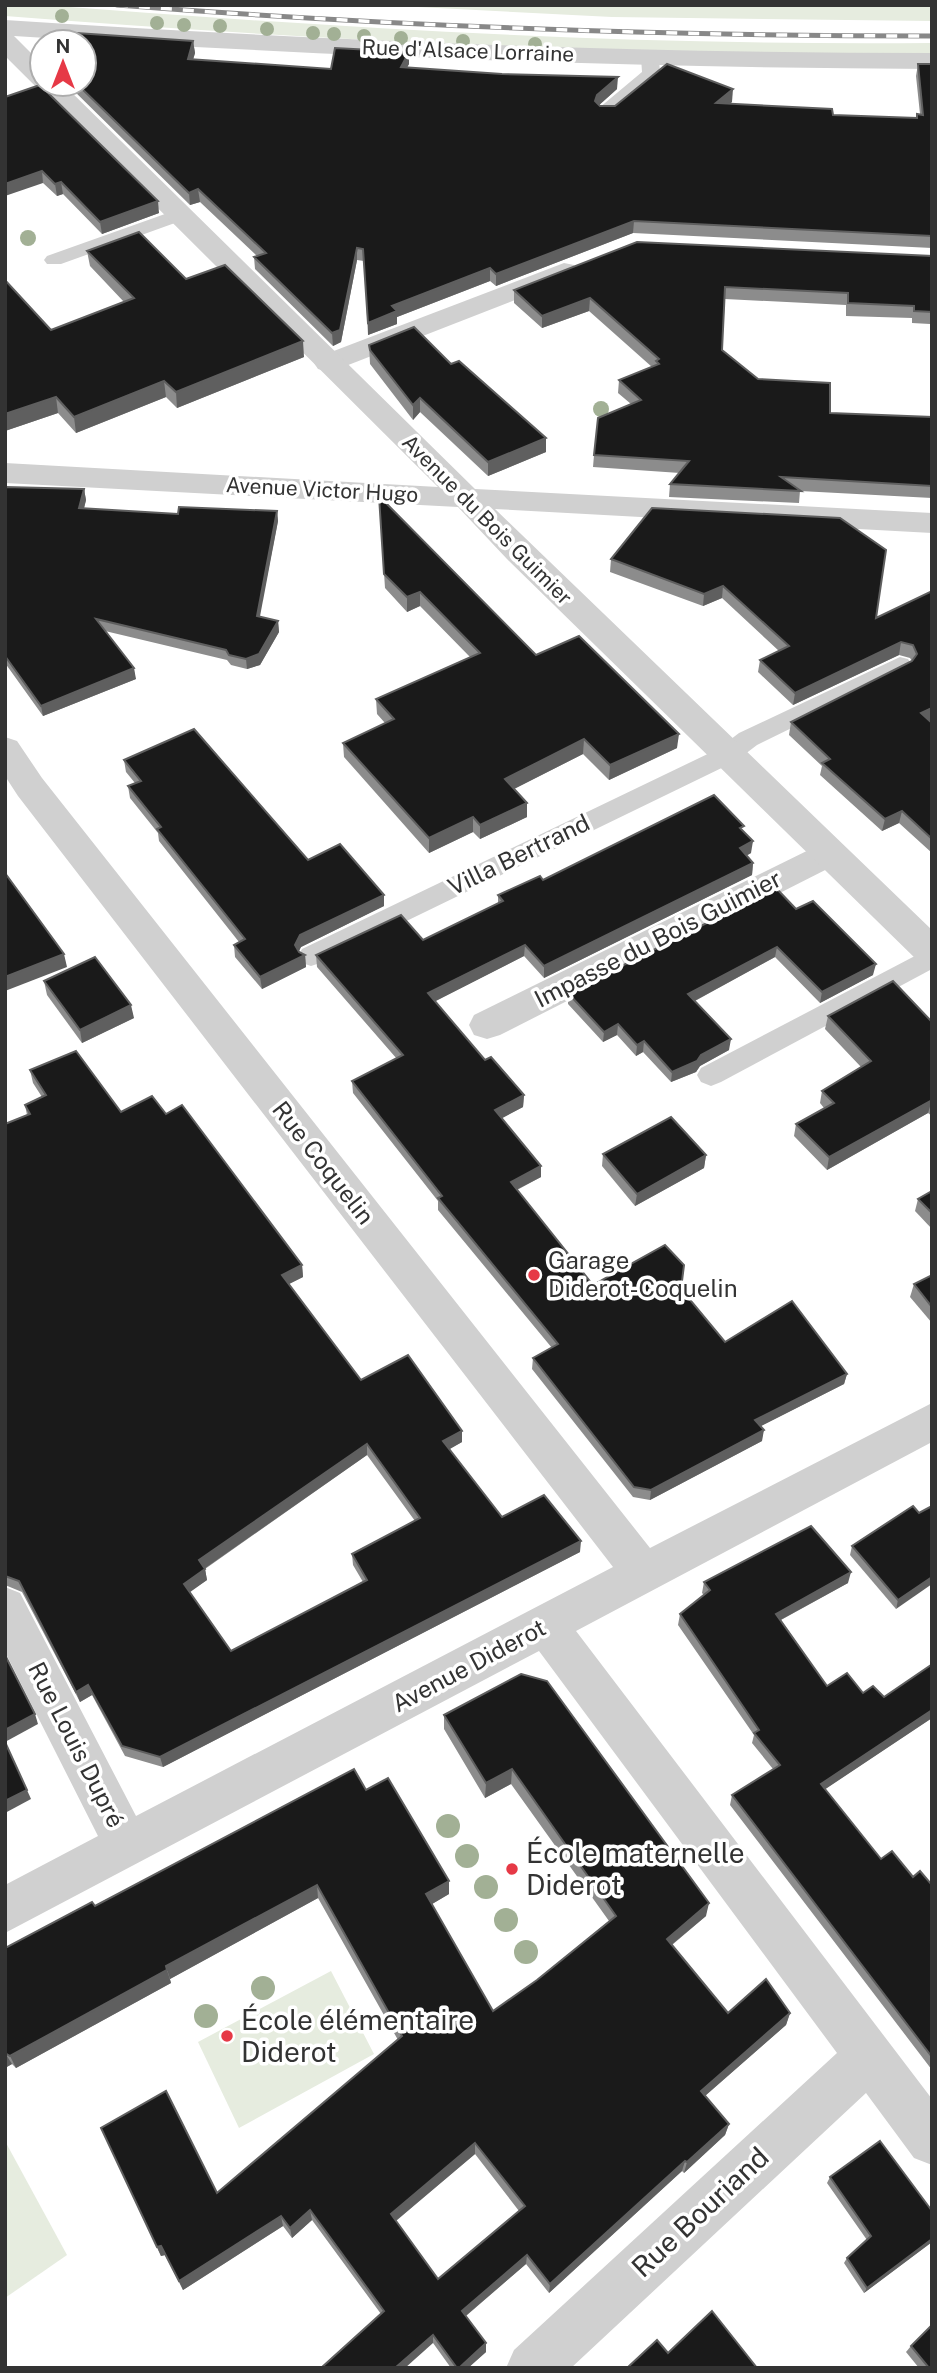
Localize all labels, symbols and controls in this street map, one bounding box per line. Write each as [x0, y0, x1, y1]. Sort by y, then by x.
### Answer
north arrow [28, 28, 98, 98]
street label: Rue d'Alsace Lorraine [361, 34, 575, 67]
text: N [56, 35, 70, 57]
street label: Avenue du Bois Guimier [397, 429, 578, 610]
street label: Avenue Victor Hugo [225, 472, 419, 507]
street label: Villa Bertrand [443, 808, 594, 900]
street label: Impasse du Bois Guimier [529, 864, 786, 1013]
street label: Rue Coquelin [267, 1095, 380, 1229]
place label: Garage Diderot-Coquelin [548, 1246, 737, 1302]
marker: Garage Diderot-Coquelin [526, 1267, 542, 1283]
street label: Avenue Diderot [387, 1613, 550, 1717]
street label: Rue Louis Dupré [23, 1657, 131, 1832]
place label: École maternelle Diderot [526, 1836, 745, 1901]
marker: École maternelle Diderot [504, 1861, 520, 1877]
place label: École élémentaire Diderot [241, 2003, 474, 2068]
marker: École élémentaire Diderot [219, 2028, 235, 2044]
street label: Rue Bouriand [624, 2140, 775, 2283]

